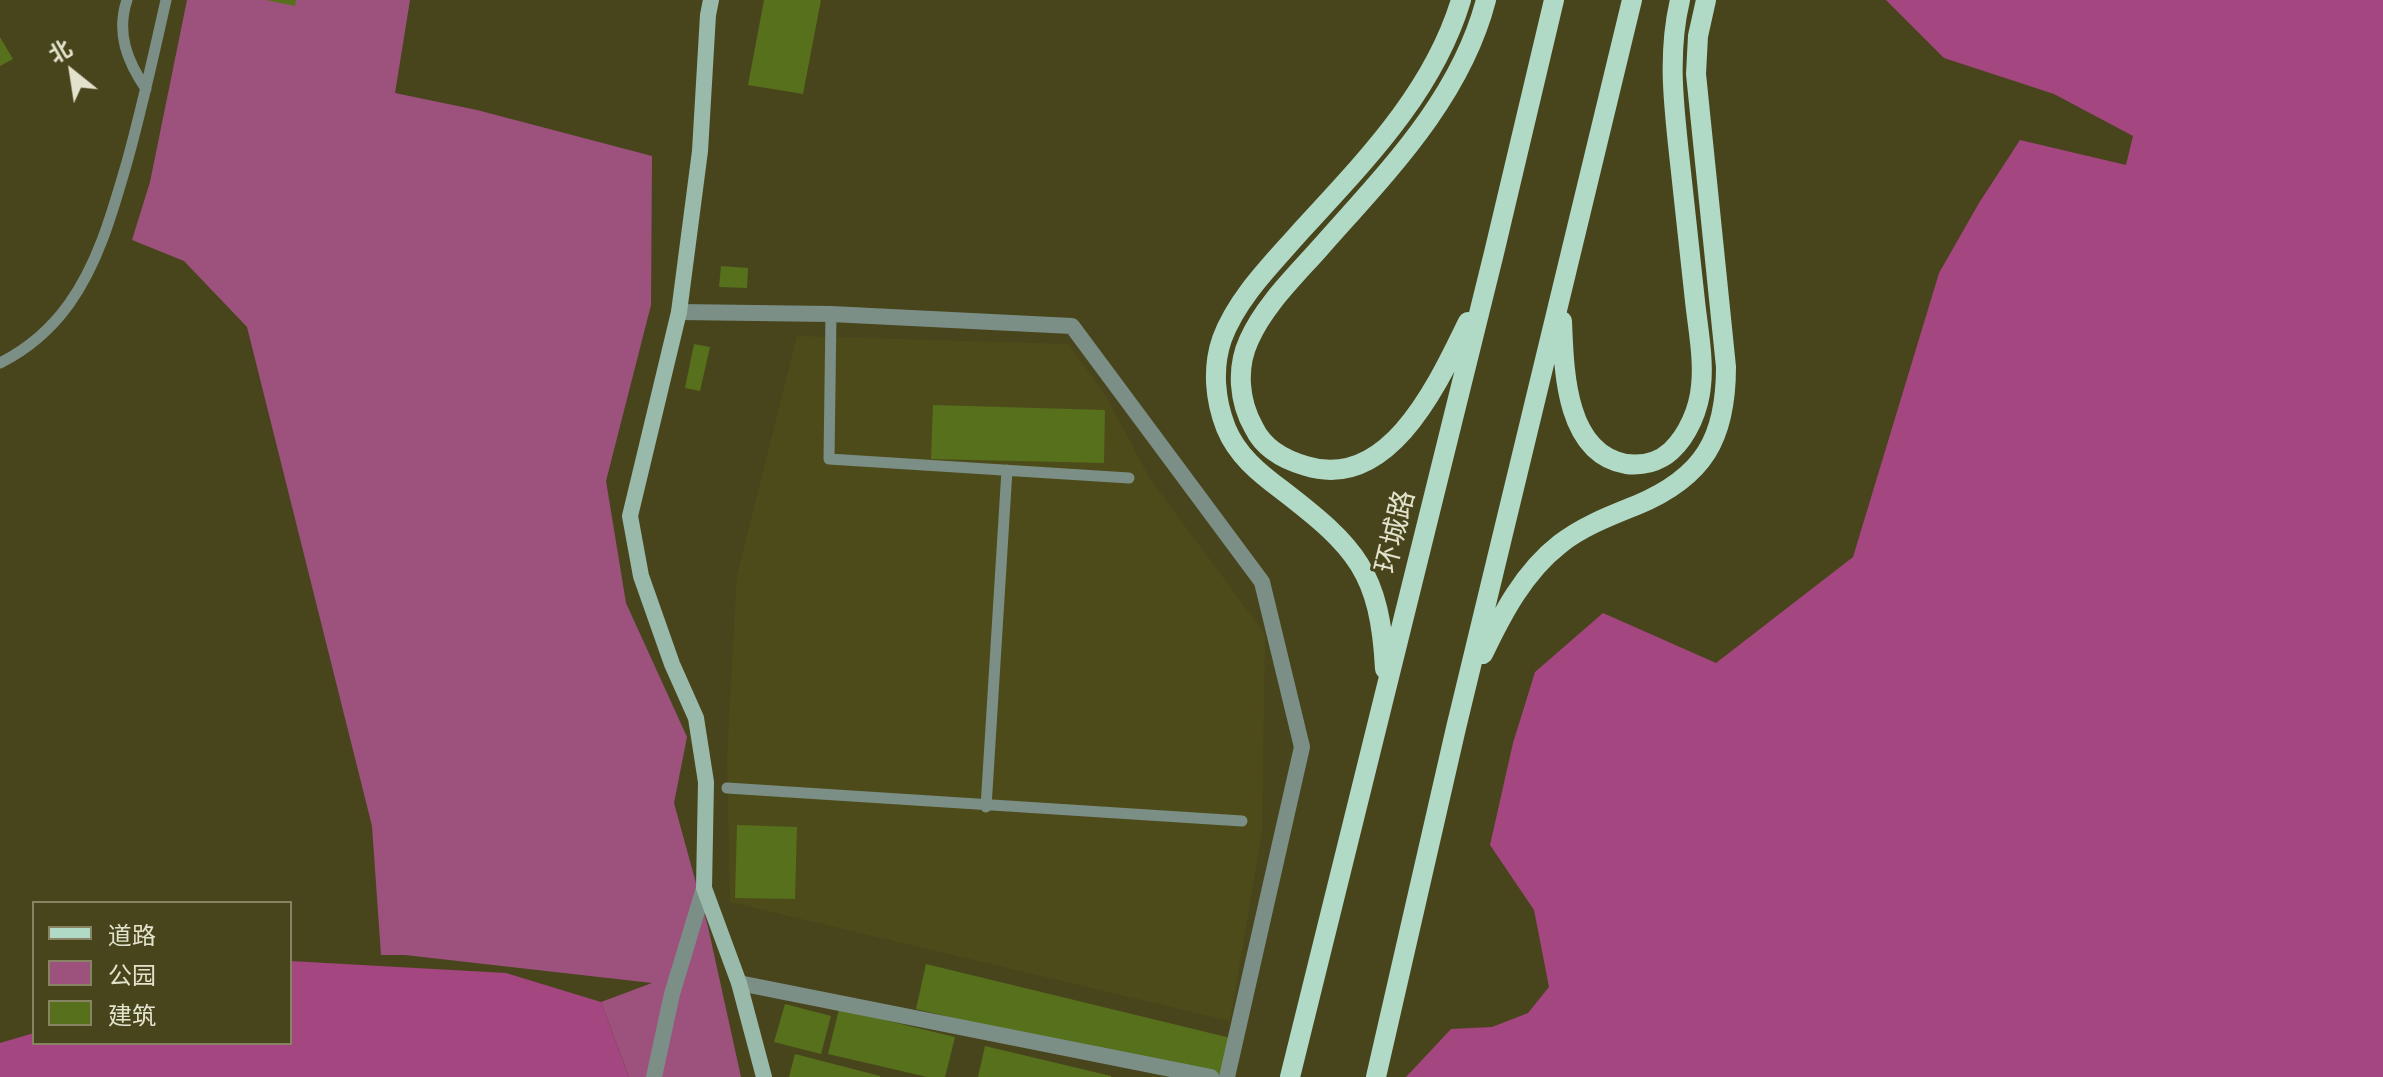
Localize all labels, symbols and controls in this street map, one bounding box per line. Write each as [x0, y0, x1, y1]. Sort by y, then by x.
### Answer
north arrow [32, 32, 112, 112]
text: 北 [43, 34, 77, 69]
street label: 环城路 [1370, 487, 1422, 577]
legend [32, 901, 292, 1045]
text: 道路 [108, 920, 156, 951]
text: 公园 [108, 960, 156, 991]
text: 建筑 [108, 1000, 156, 1031]

